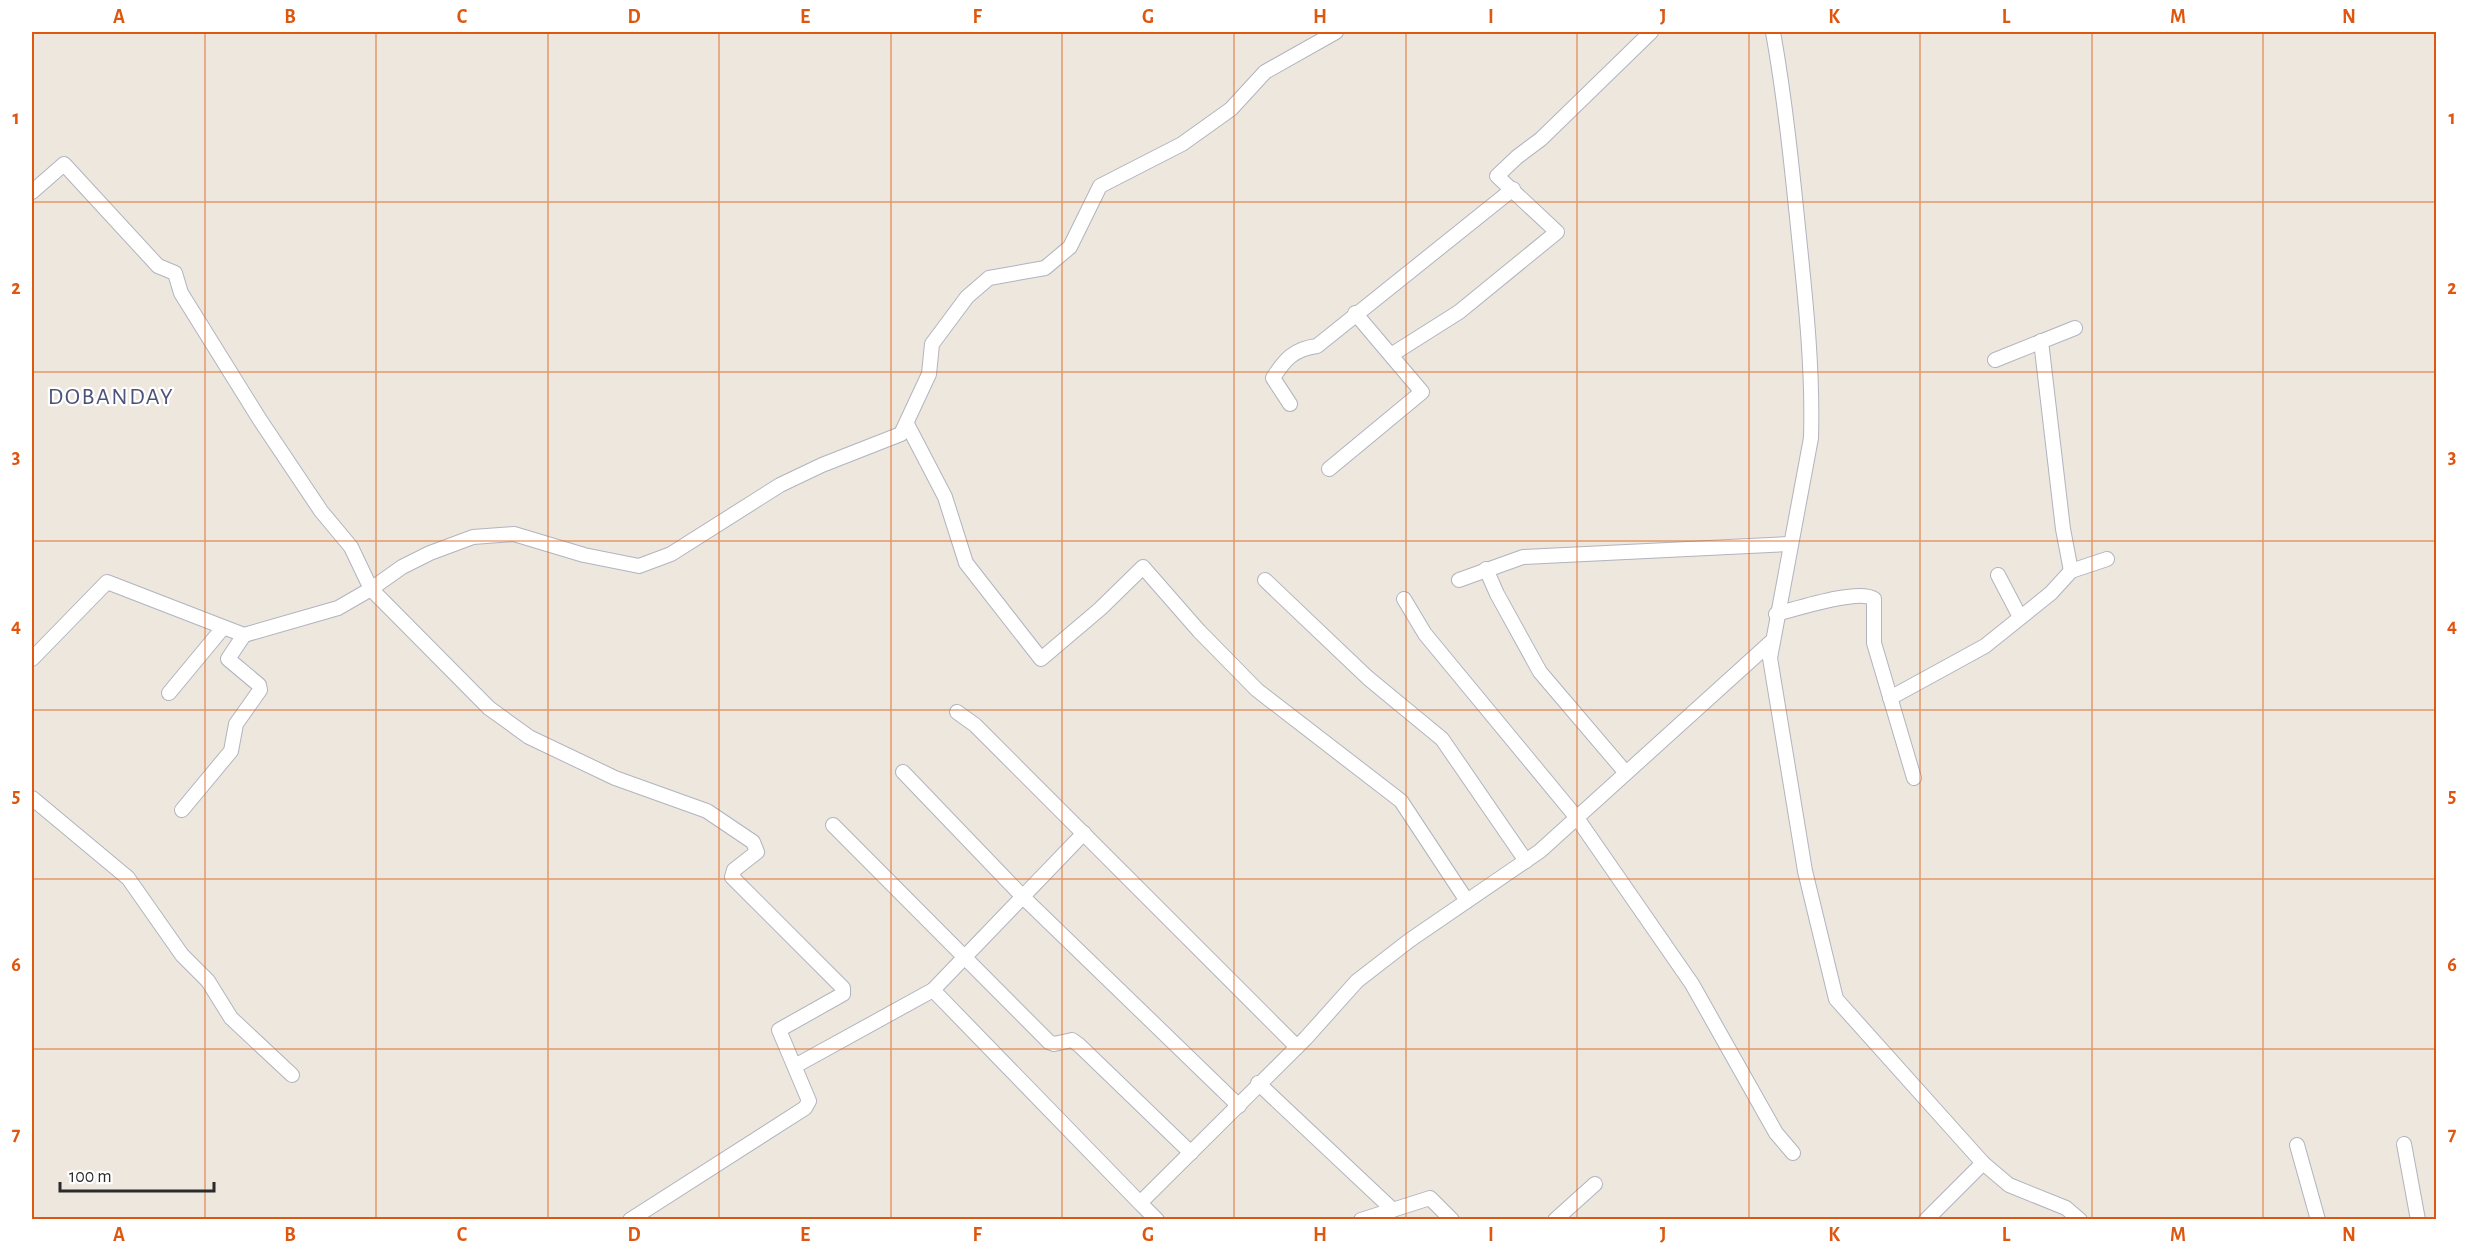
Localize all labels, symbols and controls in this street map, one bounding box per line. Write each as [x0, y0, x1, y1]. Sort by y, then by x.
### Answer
text: A [113, 7, 125, 27]
text: B [284, 7, 296, 27]
text: C [457, 7, 468, 27]
text: D [627, 7, 641, 27]
text: E [800, 7, 810, 27]
text: F [972, 7, 982, 27]
text: G [1142, 7, 1154, 27]
text: H [1313, 7, 1327, 27]
text: I [1488, 7, 1494, 27]
text: J [1660, 7, 1666, 27]
text: K [1828, 7, 1840, 27]
text: L [2002, 7, 2011, 27]
text: M [2170, 7, 2186, 27]
text: N [2342, 7, 2356, 27]
text: 1 [12, 108, 20, 128]
text: 1 [2448, 108, 2456, 128]
text: 2 [11, 278, 21, 298]
text: 2 [2447, 278, 2457, 298]
district label: DOBANDAY [48, 385, 174, 409]
text: 3 [12, 447, 20, 467]
text: 3 [2448, 447, 2456, 467]
text: 4 [11, 616, 21, 636]
text: 4 [2447, 616, 2457, 636]
text: 5 [12, 786, 20, 806]
text: 5 [2448, 786, 2456, 806]
text: 6 [11, 955, 21, 975]
text: 6 [2447, 955, 2457, 975]
text: 7 [12, 1124, 21, 1144]
text: 7 [2448, 1124, 2457, 1144]
scale bar [60, 1155, 214, 1193]
text: 100 m [69, 1168, 112, 1186]
text: A [113, 1225, 125, 1245]
text: B [284, 1225, 296, 1245]
text: C [457, 1225, 468, 1245]
text: D [627, 1225, 641, 1245]
text: E [800, 1225, 810, 1245]
text: F [972, 1225, 982, 1245]
text: G [1142, 1225, 1154, 1245]
text: H [1313, 1225, 1327, 1245]
text: I [1488, 1225, 1494, 1245]
text: J [1660, 1225, 1666, 1245]
text: K [1828, 1225, 1840, 1245]
text: L [2002, 1225, 2011, 1245]
text: M [2170, 1225, 2186, 1245]
text: N [2342, 1225, 2356, 1245]

